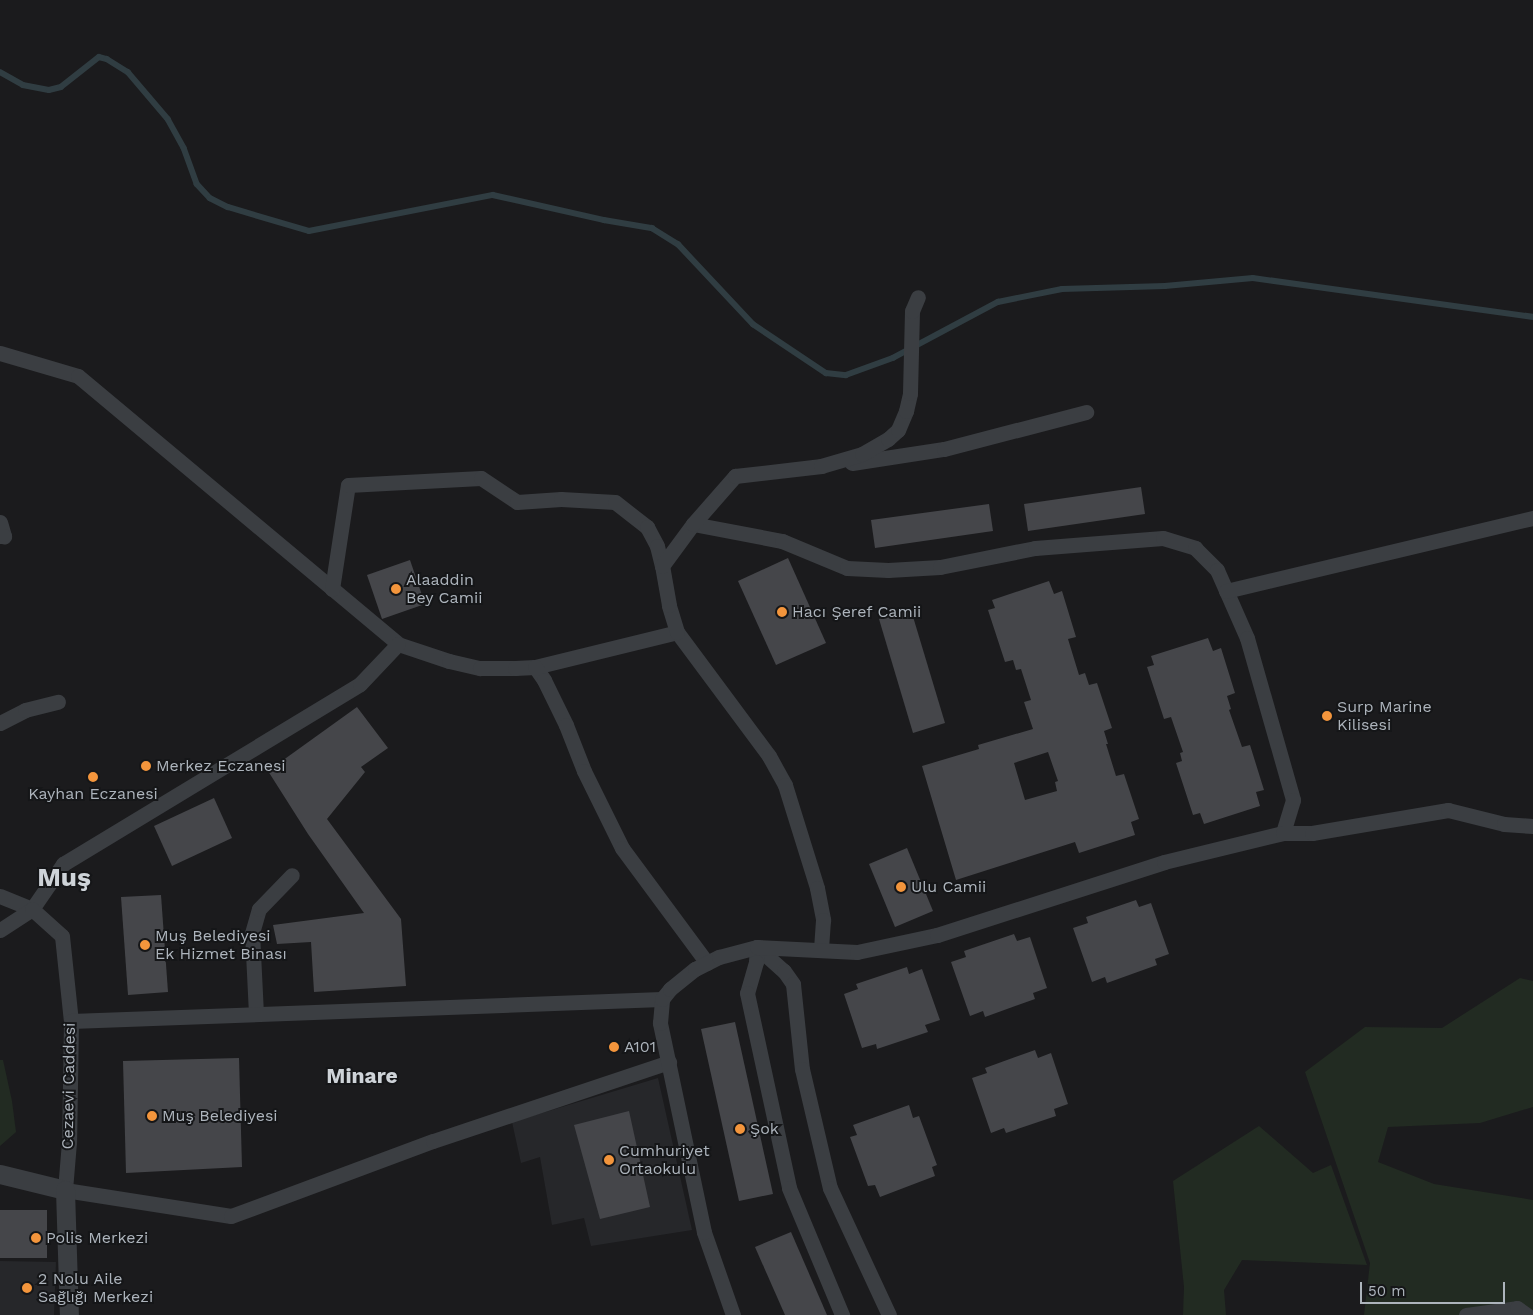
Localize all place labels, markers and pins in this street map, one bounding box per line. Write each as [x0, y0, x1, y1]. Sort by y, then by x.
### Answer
place label: Alaaddin Bey Camii [406, 570, 483, 608]
marker: Alaaddin Bey Camii [390, 583, 402, 595]
place label: Hacı Şeref Camii [792, 602, 922, 622]
marker: Hacı Şeref Camii [776, 606, 788, 618]
place label: Surp Marine Kilisesi [1337, 697, 1432, 735]
marker: Surp Marine Kilisesi [1321, 710, 1333, 722]
place label: Merkez Eczanesi [156, 756, 286, 776]
marker: Merkez Eczanesi [140, 760, 152, 772]
marker: Kayhan Eczanesi [87, 771, 99, 783]
place label: Kayhan Eczanesi [28, 784, 158, 804]
place label: Ulu Camii [911, 877, 986, 897]
marker: Ulu Camii [895, 881, 907, 893]
place label: Muş Belediyesi Ek Hizmet Binası [155, 926, 287, 964]
marker: Muş Belediyesi Ek Hizmet Binası [139, 939, 151, 951]
place label: A101 [624, 1037, 656, 1057]
marker: A101 [608, 1041, 620, 1053]
place label: Muş Belediyesi [162, 1106, 278, 1126]
marker: Muş Belediyesi [146, 1110, 158, 1122]
place label: Şok [750, 1119, 779, 1139]
marker: Şok [734, 1123, 746, 1135]
place label: Cumhuriyet Ortaokulu [619, 1141, 710, 1179]
marker: Cumhuriyet Ortaokulu [603, 1154, 615, 1166]
place label: Polis Merkezi [46, 1228, 148, 1248]
marker: Polis Merkezi [30, 1232, 42, 1244]
place label: 2 Nolu Aile Sağlığı Merkezi [38, 1269, 153, 1307]
marker: 2 Nolu Aile Sağlığı Merkezi [20, 1281, 34, 1295]

